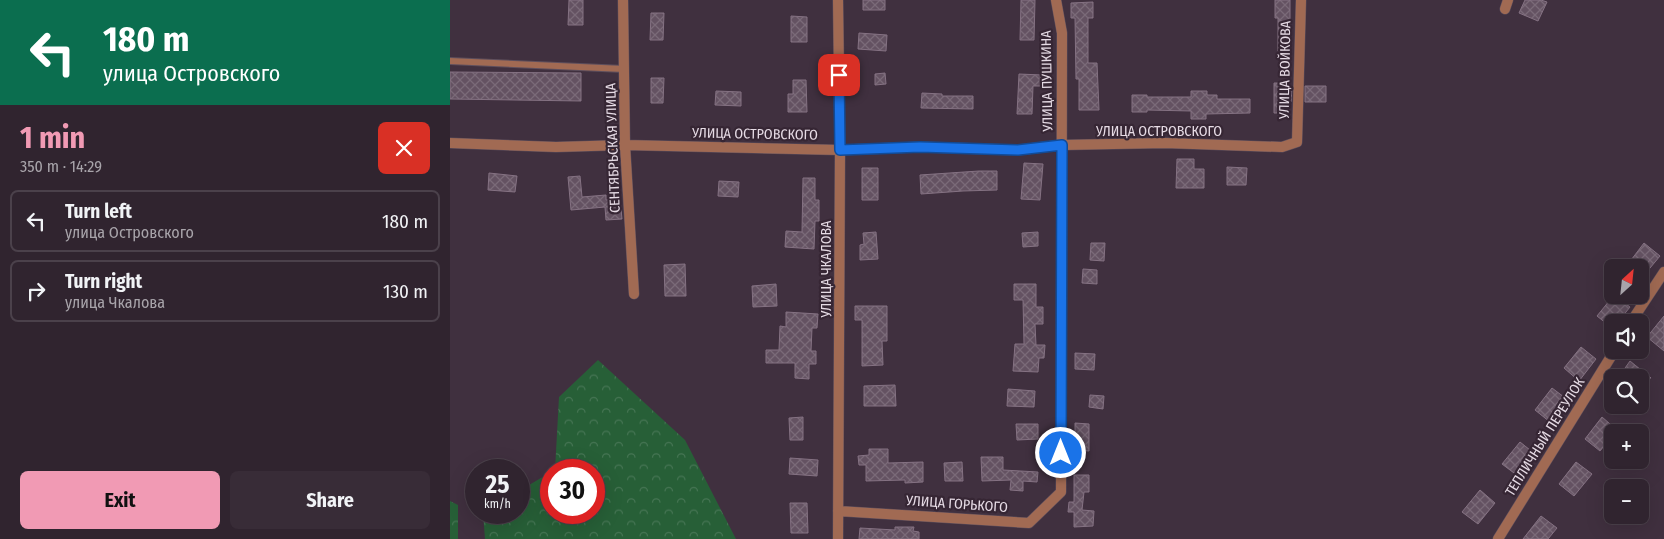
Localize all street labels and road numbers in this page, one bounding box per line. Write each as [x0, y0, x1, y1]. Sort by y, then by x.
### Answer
street label: УЛИЦА ВОЙКОВА [1276, 20, 1294, 120]
street label: УЛИЦА ПУШКИНА [1038, 30, 1056, 133]
street label: СЕНТЯБРЬСКАЯ УЛИЦА [602, 82, 624, 213]
street label: УЛИЦА ОСТРОВСКОГО [1095, 123, 1222, 140]
street label: УЛИЦА ОСТРОВСКОГО [691, 124, 818, 144]
street label: УЛИЦА ЧКАЛОВА [818, 220, 835, 318]
street label: ТЕПЛИЧНЫЙ ПЕРЕУЛОК [1502, 374, 1589, 499]
street label: УЛИЦА ГОРЬКОГО [905, 492, 1009, 516]

